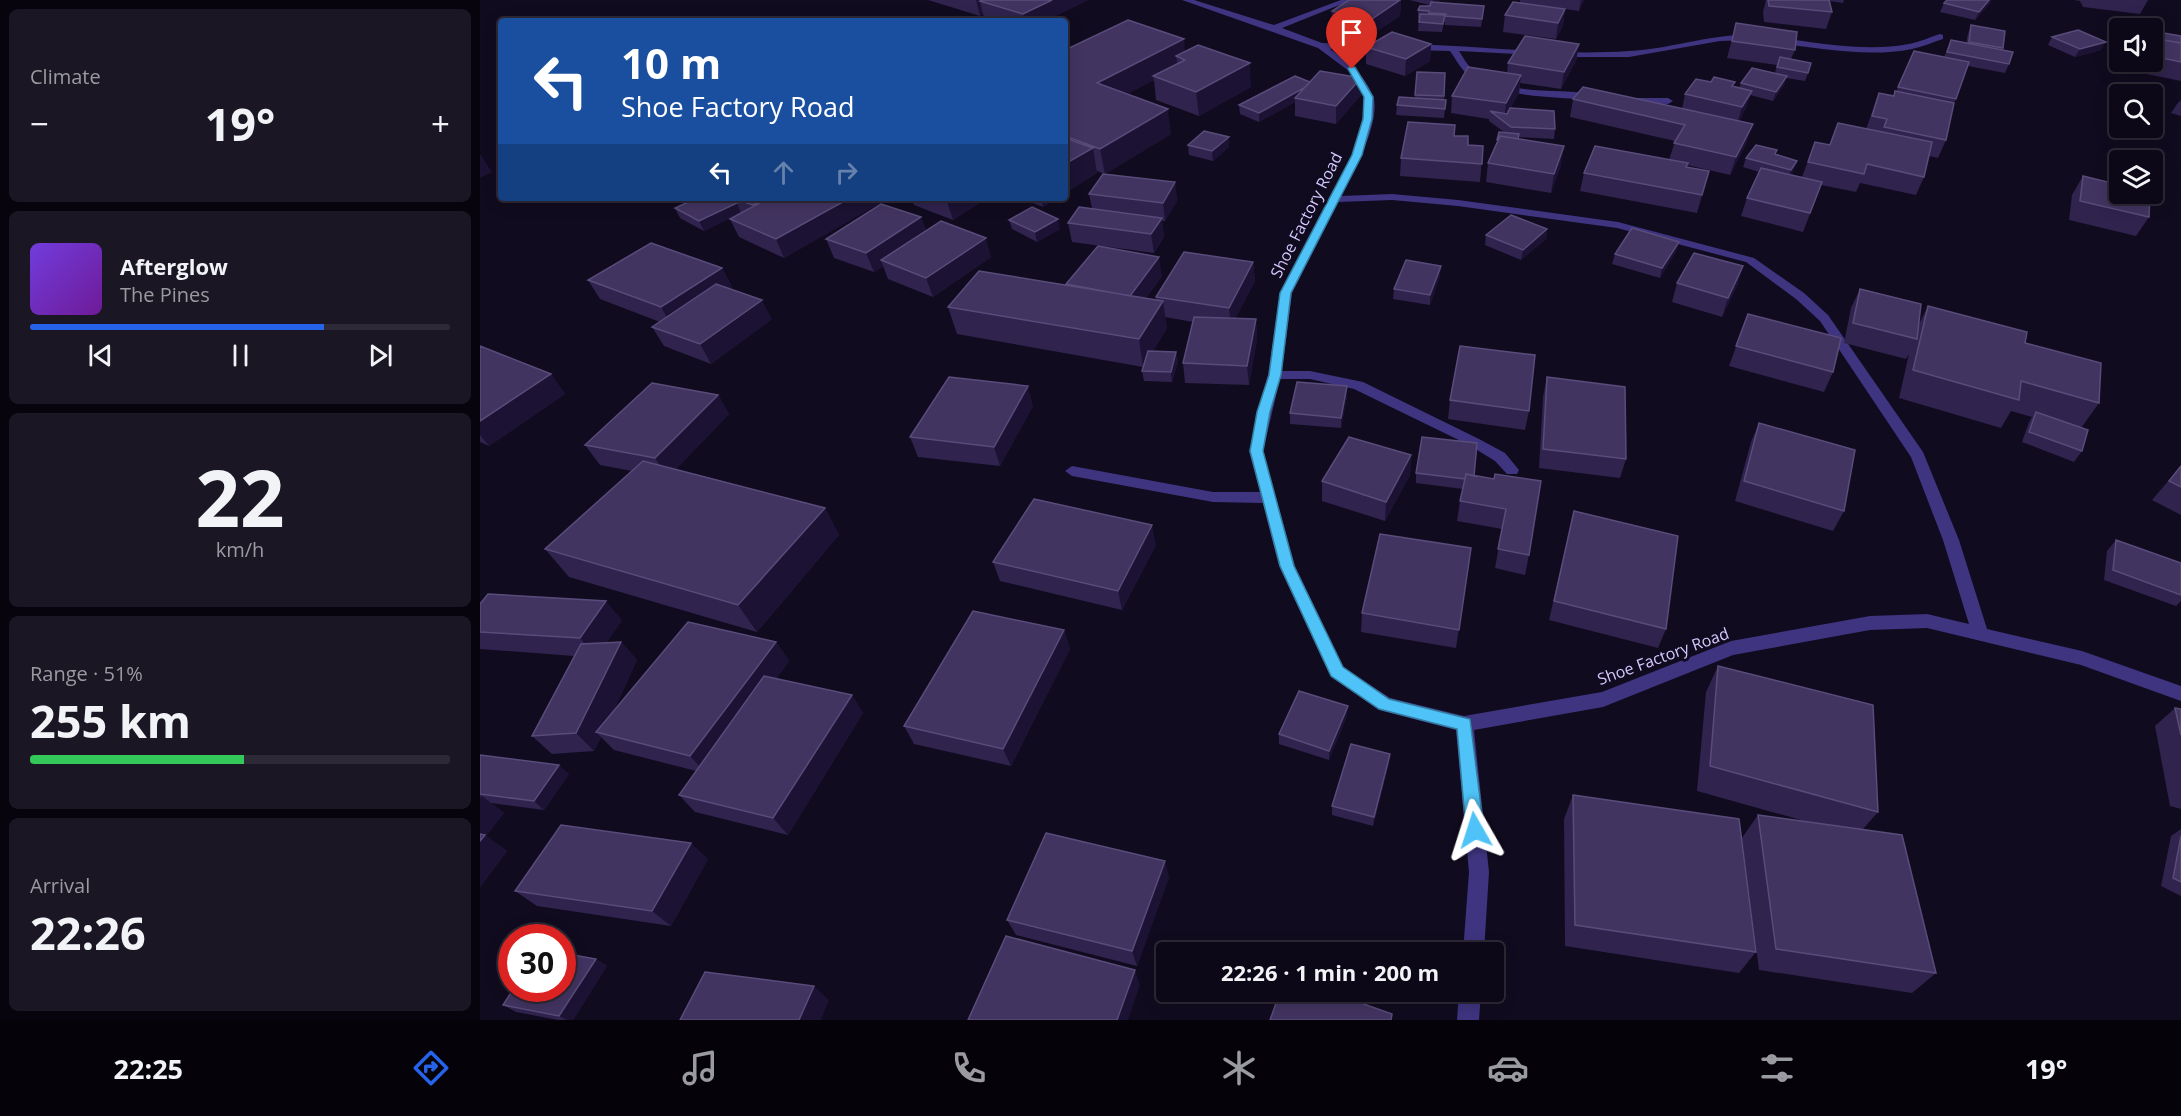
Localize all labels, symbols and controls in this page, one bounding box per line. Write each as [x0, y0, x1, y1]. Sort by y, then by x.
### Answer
pin [1326, 7, 1377, 69]
icon: arrive [1335, 16, 1368, 49]
map controls [2109, 18, 2163, 204]
button: sound [2109, 18, 2163, 72]
text: 10 m [621, 34, 721, 91]
icon: left [522, 42, 600, 120]
text: Climate [30, 63, 101, 90]
button: search [2109, 84, 2163, 138]
text: Shoe Factory Road [621, 88, 855, 125]
text: 19° [205, 93, 275, 154]
text: − [30, 101, 49, 146]
text: + [431, 101, 450, 146]
street label: Shoe Factory Road [1265, 148, 1347, 282]
button: layers [2109, 150, 2163, 204]
icon: left [704, 156, 737, 189]
icon: ahead [767, 156, 800, 189]
icon: right [830, 156, 863, 189]
text: Afterglow [120, 251, 228, 281]
text: The Pines [120, 281, 210, 308]
icon: previous [84, 339, 117, 372]
icon: pause [224, 339, 257, 372]
icon: next [364, 339, 397, 372]
text: 22 [195, 444, 285, 550]
text: km/h [216, 536, 264, 563]
street label: Shoe Factory Road [1594, 622, 1732, 690]
text: Range · 51% [30, 660, 143, 687]
text: 255 km [30, 690, 191, 751]
position arrow [1443, 798, 1507, 862]
text: Arrival [30, 872, 90, 899]
text: 22:26 [30, 902, 146, 963]
speed limit sign: 30 [498, 924, 576, 1002]
text: 22:26 · 1 min · 200 m [1221, 957, 1439, 987]
icon: directions [410, 1047, 452, 1089]
icon: music [679, 1047, 721, 1089]
icon: phone [948, 1047, 990, 1089]
icon: climate [1218, 1047, 1260, 1089]
icon: car [1487, 1047, 1529, 1089]
icon: filters [1756, 1047, 1798, 1089]
text: 22:25 [114, 1050, 183, 1087]
text: 19° [2025, 1050, 2067, 1087]

